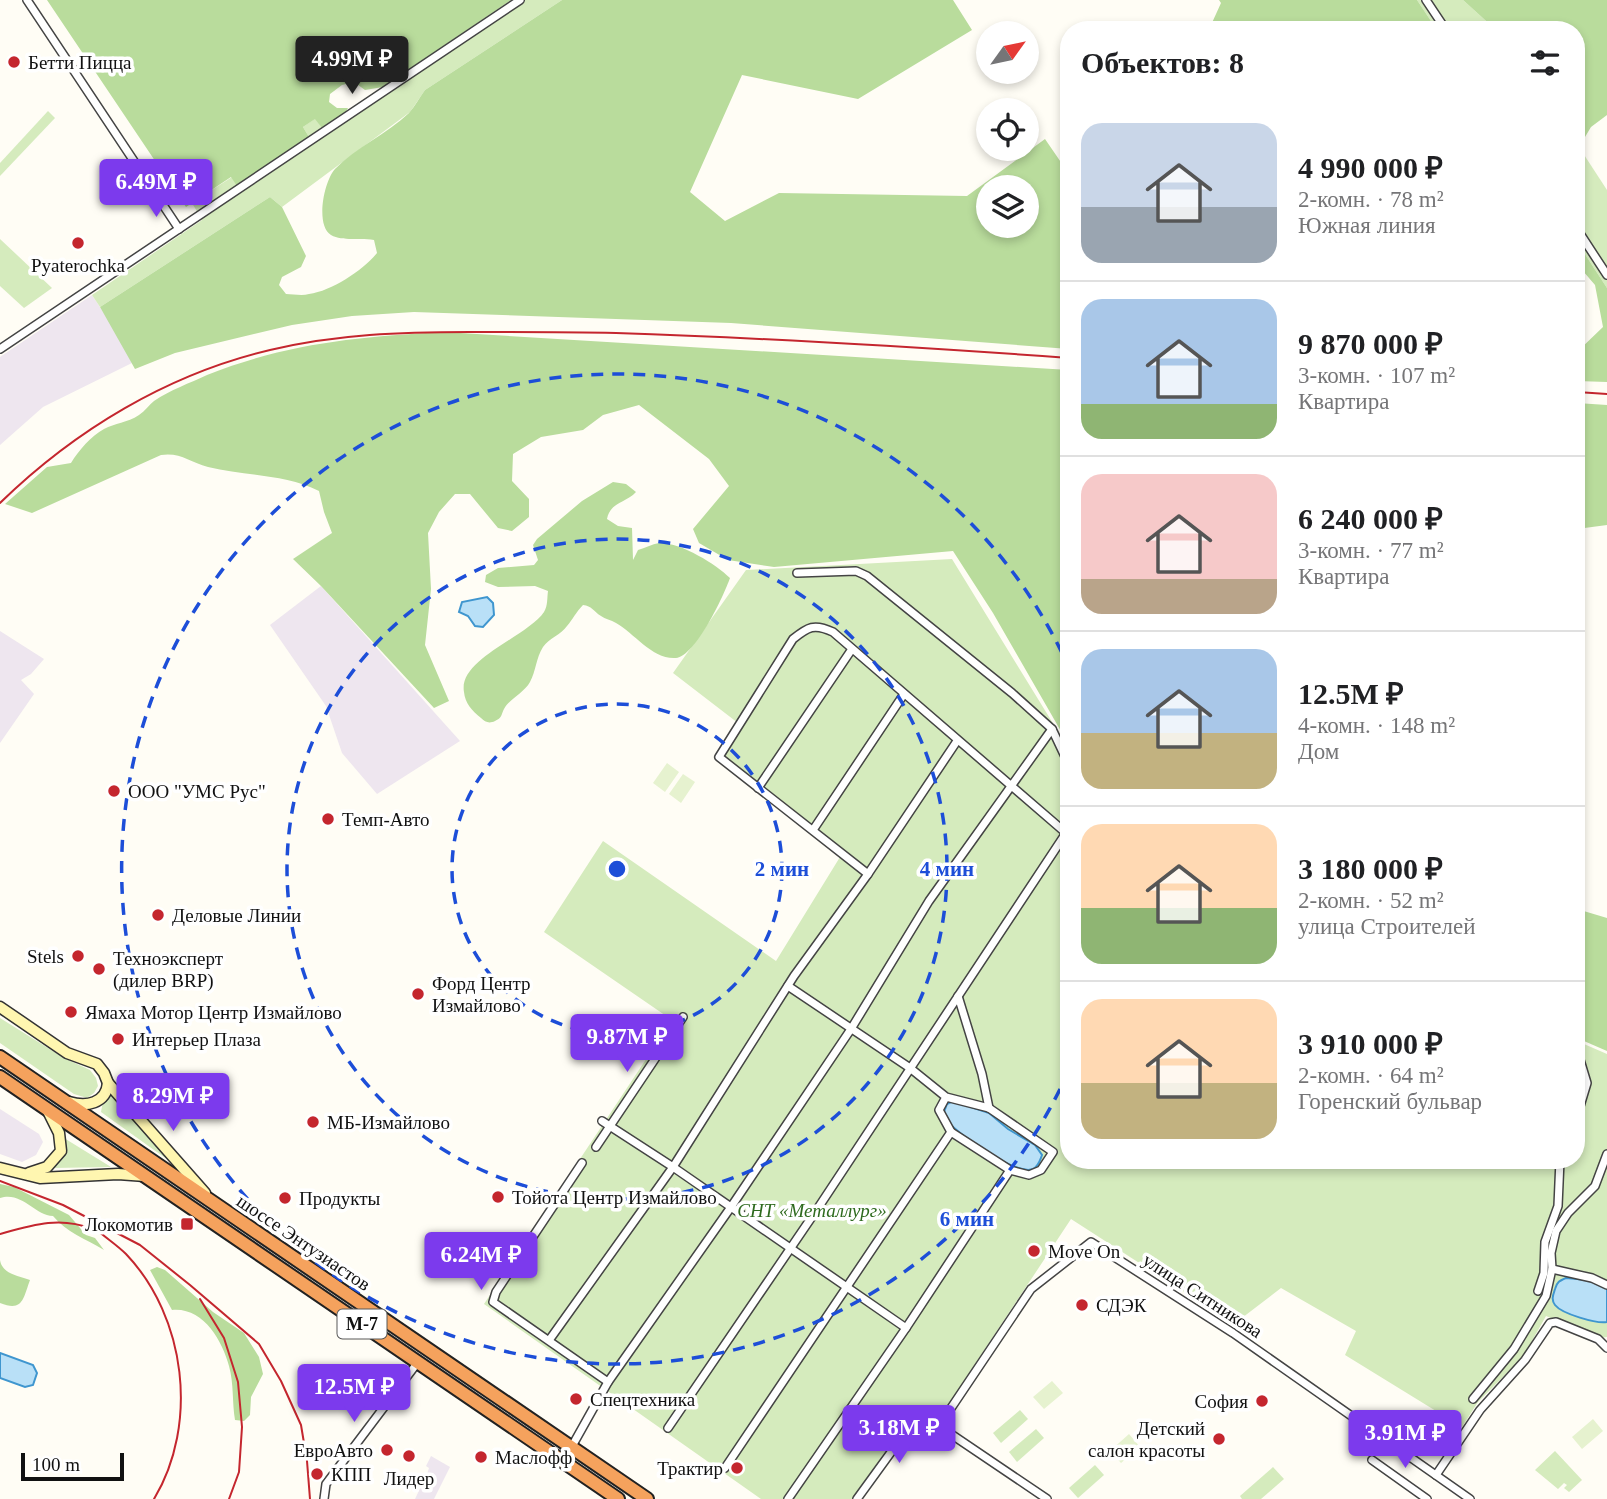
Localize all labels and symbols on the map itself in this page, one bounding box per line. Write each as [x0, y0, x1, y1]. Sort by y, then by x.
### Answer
north arrow [976, 21, 1040, 84]
pin: 4.99M ₽ [287, 36, 417, 96]
place label: Бетти Пицца [28, 52, 132, 73]
marker: Бетти Пицца [6, 54, 22, 70]
pin: 6.49M ₽ [91, 160, 221, 219]
marker: Pyaterochka [70, 235, 86, 251]
place label: Pyaterochka [31, 255, 126, 276]
place label: ООО "УМС Рус" [128, 781, 266, 802]
marker: ООО "УМС Рус" [106, 783, 122, 799]
place label: Темп-Авто [342, 809, 430, 830]
marker: Темп-Авто [320, 811, 336, 827]
centre of rings [605, 857, 629, 881]
text: 2 мин [755, 857, 809, 881]
text: 4 мин [920, 857, 974, 881]
place label: Деловые Линии [172, 905, 301, 926]
marker: Деловые Линии [150, 907, 166, 923]
place label: Stels [27, 946, 64, 967]
marker: Stels [70, 948, 86, 964]
place label: Техноэксперт (дилер BRP) [113, 948, 224, 992]
marker: Техноэксперт (дилер BRP) [91, 961, 107, 977]
place label: Форд Центр Измайлово [432, 973, 531, 1016]
marker: Форд Центр Измайлово [410, 986, 426, 1002]
place label: Ямаха Мотор Центр Измайлово [85, 1002, 342, 1023]
marker: Ямаха Мотор Центр Измайлово [63, 1004, 79, 1020]
pin: 9.87M ₽ [562, 1014, 692, 1074]
place label: Интерьер Плаза [132, 1029, 262, 1050]
marker: Интерьер Плаза [110, 1031, 126, 1047]
pin: 8.29M ₽ [108, 1074, 238, 1133]
place label: МБ-Измайлово [327, 1112, 450, 1133]
marker: МБ-Измайлово [305, 1114, 321, 1130]
place label: Тойота Центр Измайлово [512, 1187, 717, 1208]
place label: Продукты [299, 1188, 381, 1209]
marker: Тойота Центр Измайлово [490, 1189, 506, 1205]
street label: шоссе Энтузиастов [233, 1190, 374, 1295]
marker: Продукты [277, 1190, 293, 1206]
park label: СНТ «Металлург» [737, 1200, 887, 1221]
text: 6 мин [940, 1207, 994, 1231]
place label: Локомотив [85, 1214, 173, 1235]
marker: Локомотив [179, 1216, 195, 1232]
pin: 6.24M ₽ [416, 1232, 546, 1292]
place label: Move On [1048, 1241, 1121, 1262]
marker: Move On [1026, 1243, 1042, 1259]
street label: улица Ситникова [1139, 1249, 1267, 1342]
place label: СДЭК [1096, 1295, 1147, 1316]
marker: СДЭК [1074, 1297, 1090, 1313]
road number: М-7 [338, 1310, 386, 1338]
pin: 12.5M ₽ [289, 1364, 419, 1424]
place label: Спецтехника [590, 1389, 696, 1410]
marker: Спецтехника [568, 1391, 584, 1407]
place label: София [1195, 1391, 1248, 1412]
marker: София [1254, 1393, 1270, 1409]
pin: 3.18M ₽ [834, 1406, 964, 1465]
pin: 3.91M ₽ [1340, 1410, 1470, 1470]
place label: Детский салон красоты [1088, 1418, 1205, 1461]
marker: Детский салон красоты [1211, 1431, 1227, 1447]
place label: ЕвроАвто [294, 1440, 373, 1461]
marker: ЕвроАвто [379, 1442, 395, 1458]
place label: Маслофф [495, 1447, 572, 1468]
marker: Лидер [401, 1448, 417, 1464]
marker: Маслофф [473, 1449, 489, 1465]
scale bar [21, 1450, 124, 1482]
place label: Трактир [657, 1458, 723, 1479]
marker: Трактир [729, 1460, 745, 1476]
place label: КПП [331, 1464, 371, 1485]
marker: КПП [309, 1466, 325, 1482]
place label: Лидер [384, 1468, 434, 1489]

